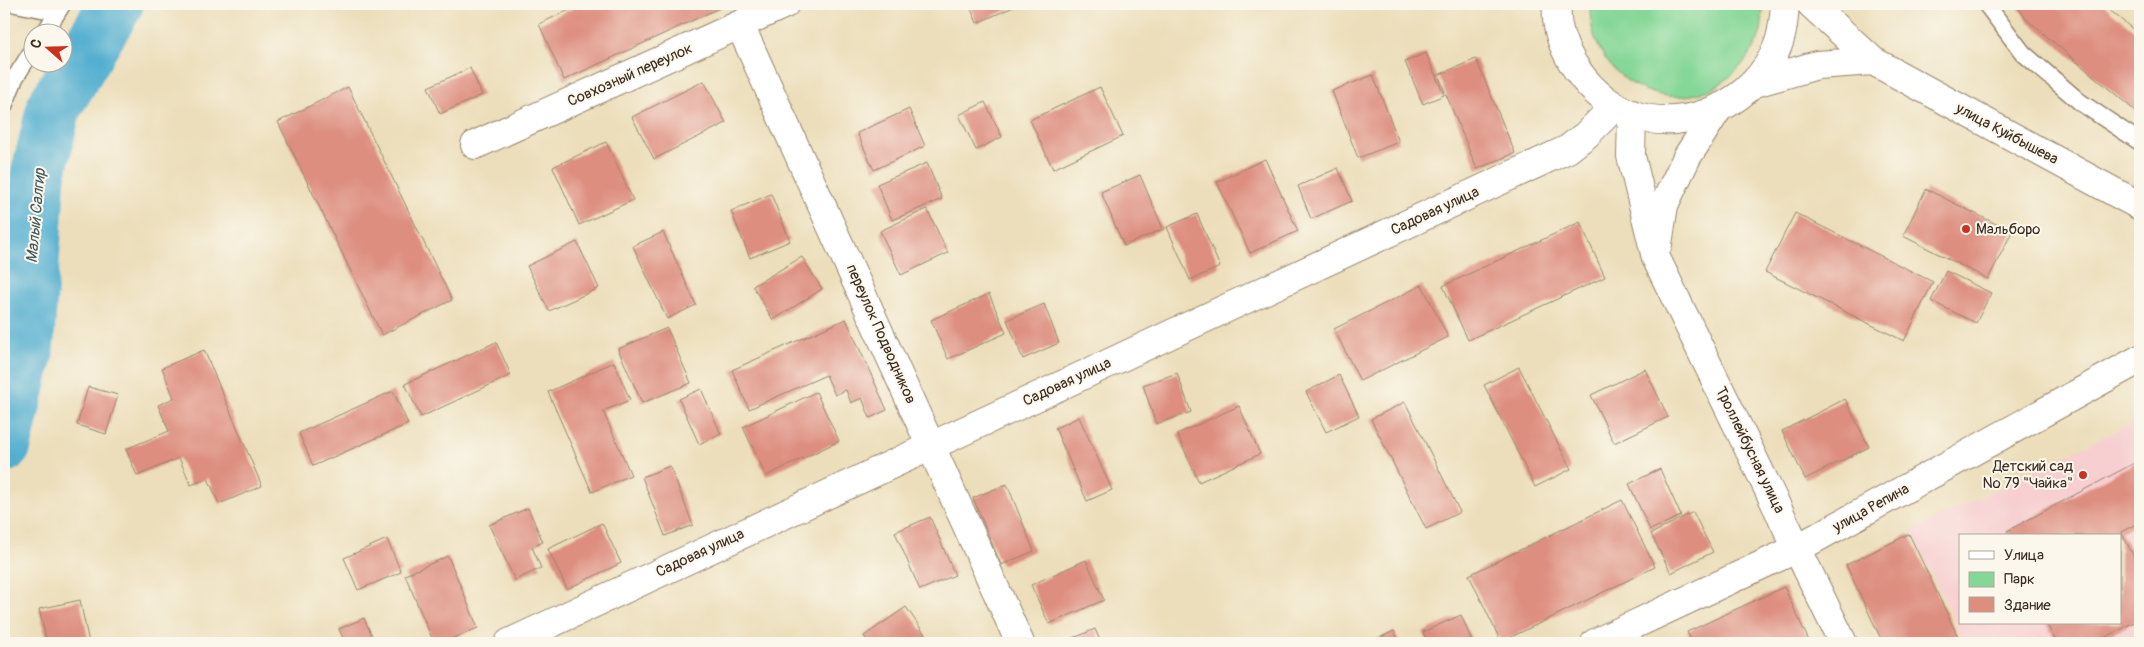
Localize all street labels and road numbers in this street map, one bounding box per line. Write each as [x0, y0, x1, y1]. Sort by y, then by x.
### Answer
street label: Совхозный переулок [565, 39, 696, 111]
street label: улица Куйбышева [1952, 99, 2062, 169]
street label: Садовая улица [1388, 182, 1482, 240]
street label: переулок Подводников [842, 261, 920, 407]
street label: Садовая улица [1020, 353, 1114, 411]
street label: Троллейбусная улица [1711, 384, 1789, 516]
street label: улица Репина [1829, 479, 1912, 537]
street label: Садовая улица [653, 524, 747, 582]

